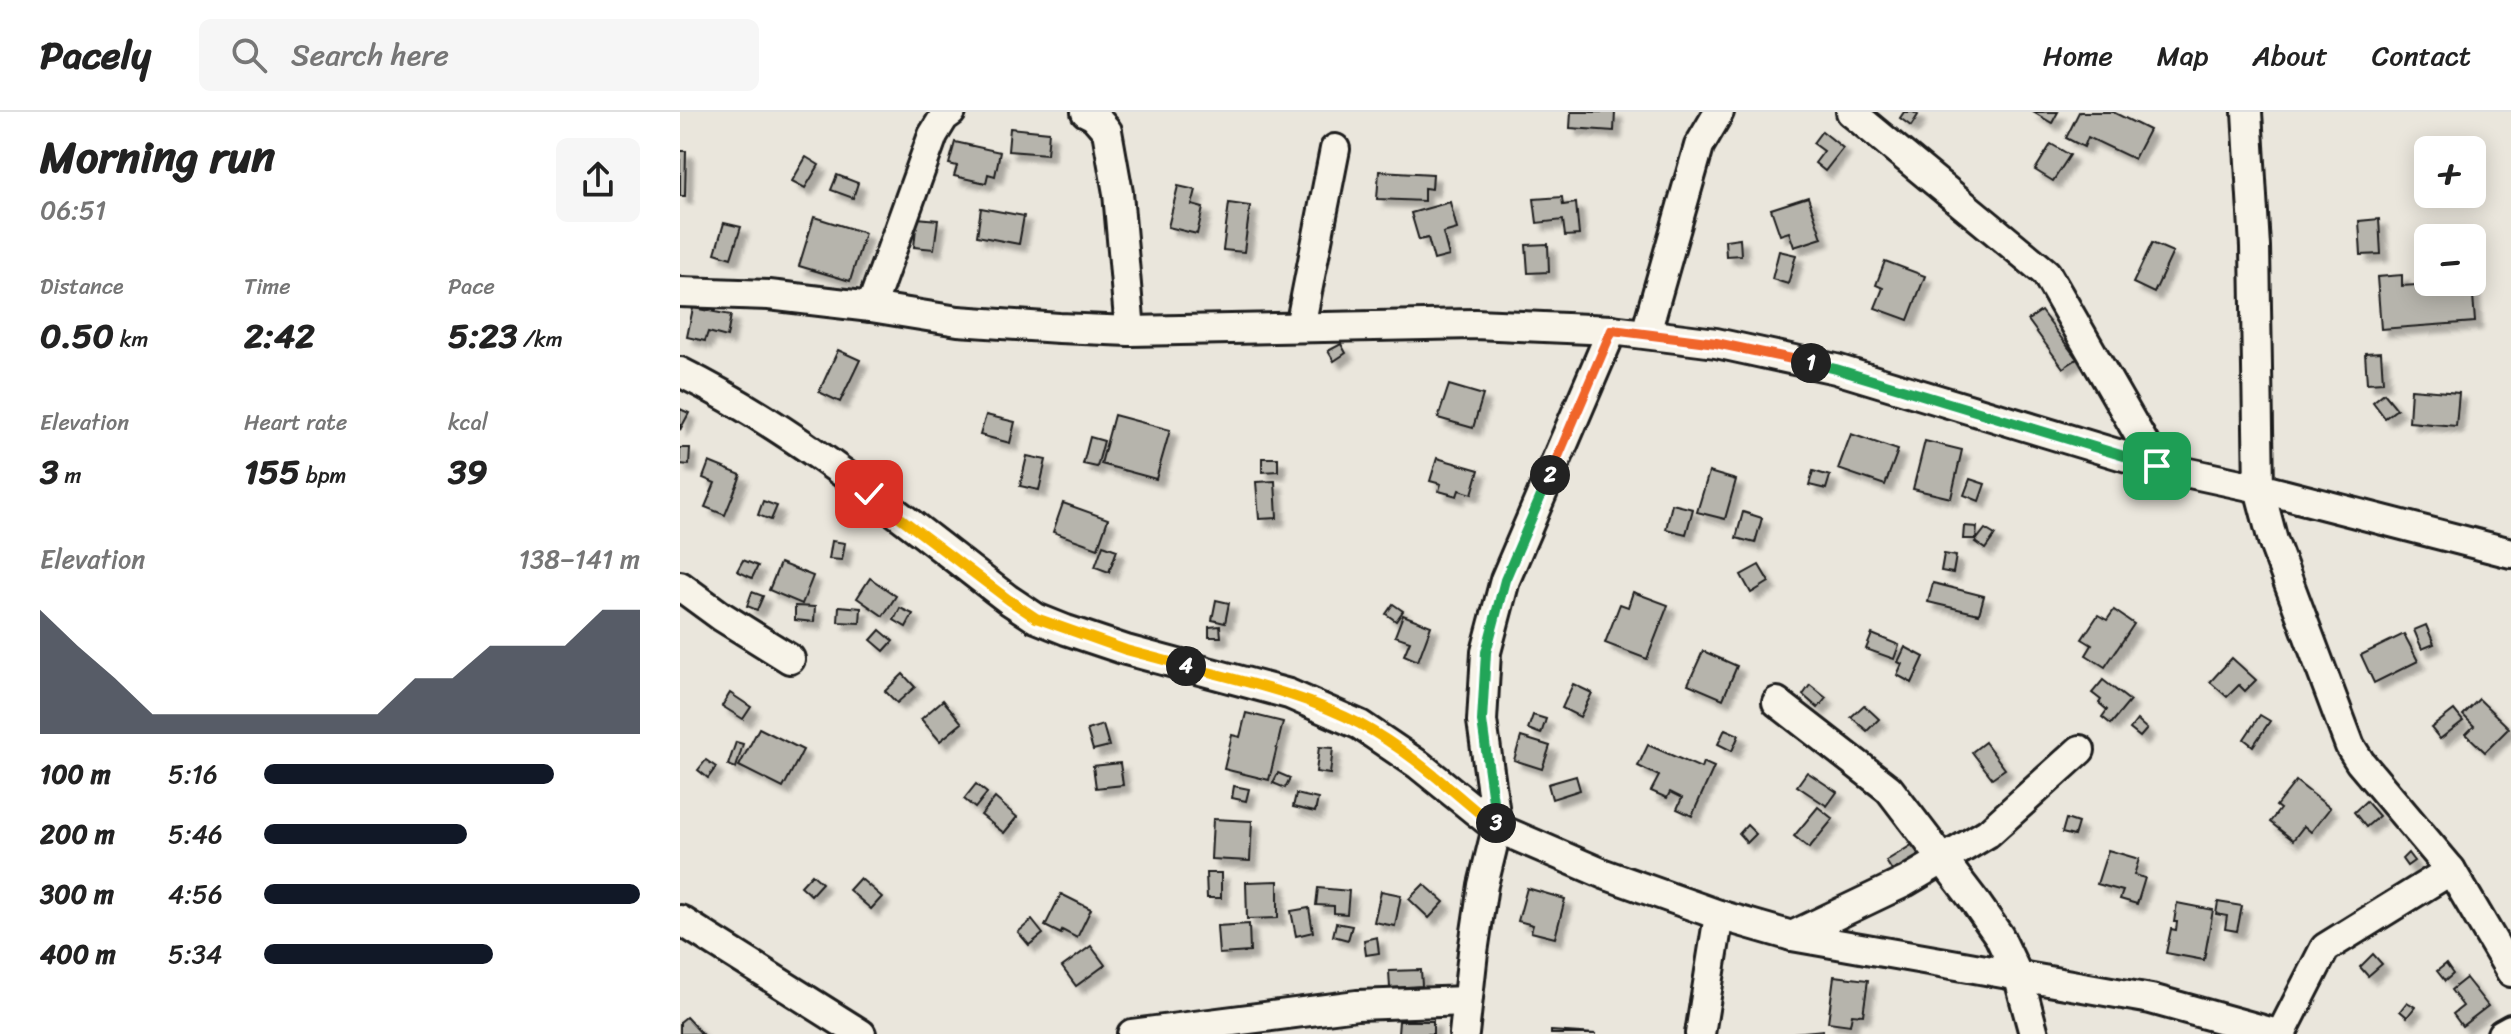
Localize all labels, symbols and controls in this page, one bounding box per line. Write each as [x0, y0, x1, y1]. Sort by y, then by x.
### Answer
search box [199, 19, 759, 91]
text: Pacely [40, 22, 151, 89]
text: Search here [291, 28, 449, 82]
text: Home [2043, 31, 2113, 80]
text: Map [2157, 31, 2208, 80]
text: About [2252, 31, 2328, 80]
text: Contact [2372, 31, 2471, 80]
icon: search [227, 33, 271, 77]
text: Morning run [40, 118, 275, 196]
map controls [2414, 136, 2486, 296]
button: + [2414, 136, 2486, 208]
button: share [556, 138, 640, 222]
text: 06:51 [40, 187, 106, 233]
button: − [2414, 224, 2486, 296]
text: Distance [40, 267, 124, 306]
text: Time [244, 267, 291, 306]
text: Pace [448, 267, 495, 306]
text: 0.50 [40, 306, 114, 366]
text: 2:42 [244, 306, 315, 366]
text: 5:23 [448, 306, 517, 366]
text: km [114, 320, 148, 359]
text: /km [517, 320, 563, 359]
pin: 1 [1791, 343, 1831, 383]
text: 1 [1806, 343, 1816, 382]
text: Elevation [40, 403, 129, 442]
text: Heart rate [244, 403, 347, 442]
text: kcal [448, 403, 488, 442]
pin [2123, 432, 2191, 500]
text: 3 [40, 442, 59, 502]
text: 155 [244, 442, 300, 502]
text: 39 [448, 442, 488, 502]
icon: arrive [2135, 444, 2179, 488]
pin: 2 [1530, 455, 1570, 495]
text: 2 [1544, 455, 1556, 494]
text: m [59, 456, 81, 495]
text: bpm [300, 456, 346, 495]
pin [835, 460, 903, 528]
icon: check [847, 472, 891, 516]
text: Elevation [40, 536, 145, 582]
text: 138–141 m [519, 536, 640, 582]
pin: 4 [1166, 646, 1206, 686]
text: 4 [1179, 646, 1193, 685]
text: 100 m [40, 751, 111, 797]
text: 5:16 [168, 751, 218, 797]
pin: 3 [1476, 803, 1516, 843]
text: 3 [1490, 803, 1502, 842]
text: 200 m [40, 811, 115, 857]
text: 5:46 [168, 811, 223, 857]
text: 300 m [40, 871, 114, 917]
text: 4:56 [168, 871, 223, 917]
text: 400 m [40, 931, 116, 977]
text: 5:34 [168, 931, 222, 977]

